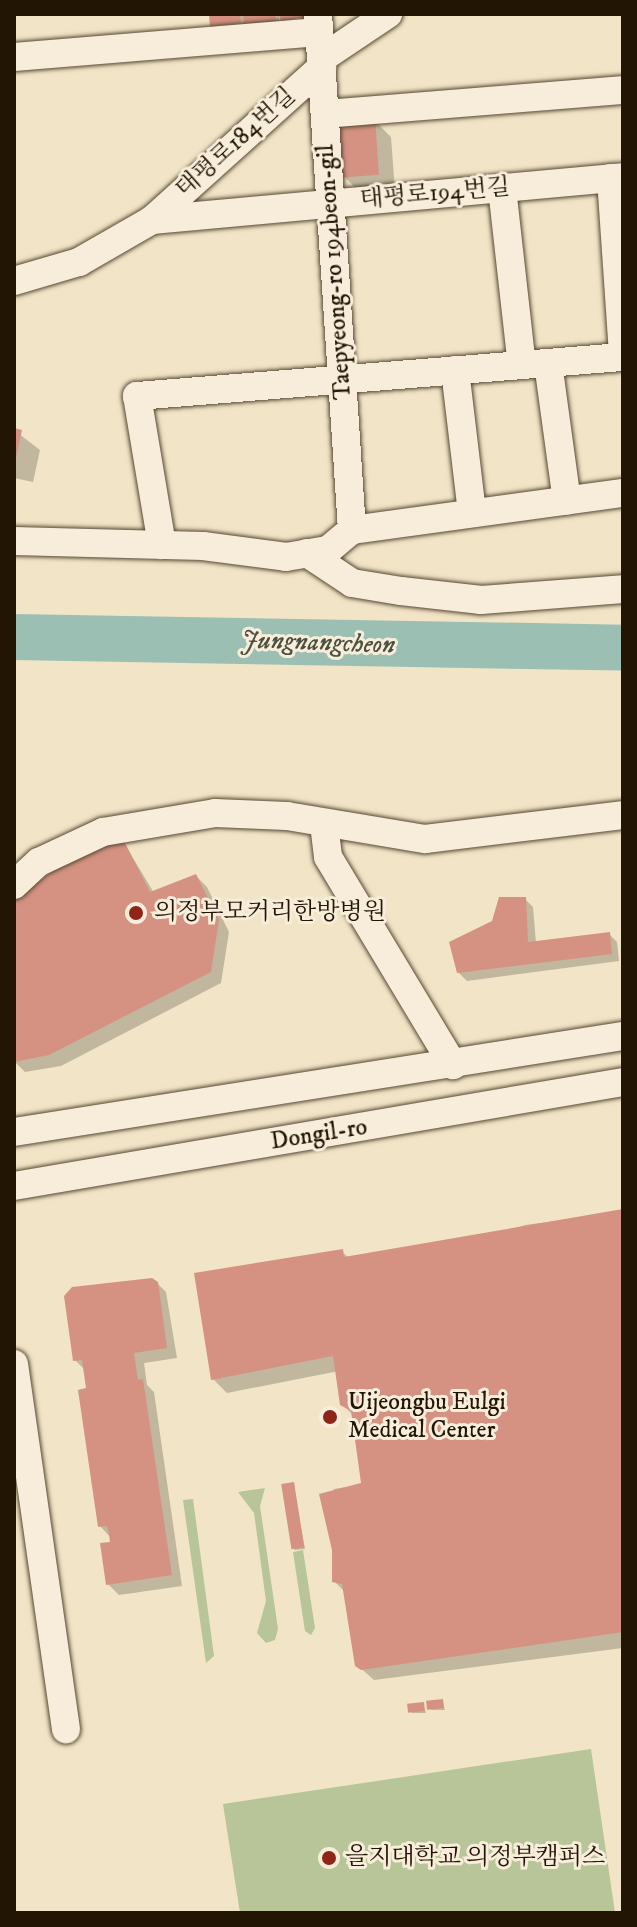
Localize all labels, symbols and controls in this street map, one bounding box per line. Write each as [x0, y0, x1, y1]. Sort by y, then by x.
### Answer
street label: 태평로184번길 [170, 82, 302, 204]
street label: Taepyeong-ro 194beon-gil [312, 143, 358, 401]
street label: 태평로194번길 [359, 173, 511, 215]
water label: Jungnangcheon [240, 625, 396, 661]
place label: 의정부모커리한방병원 [154, 899, 386, 927]
marker: 의정부모커리한방병원 [125, 902, 147, 924]
street label: Dongil-ro [269, 1113, 369, 1157]
place label: Uijeongbu Eulgi Medical Center [348, 1389, 506, 1445]
marker: Uijeongbu Eulgi Medical Center [319, 1406, 341, 1428]
place label: 을지대학교 의정부캠퍼스 [345, 1844, 605, 1872]
marker: 을지대학교 의정부캠퍼스 [320, 1849, 338, 1867]

